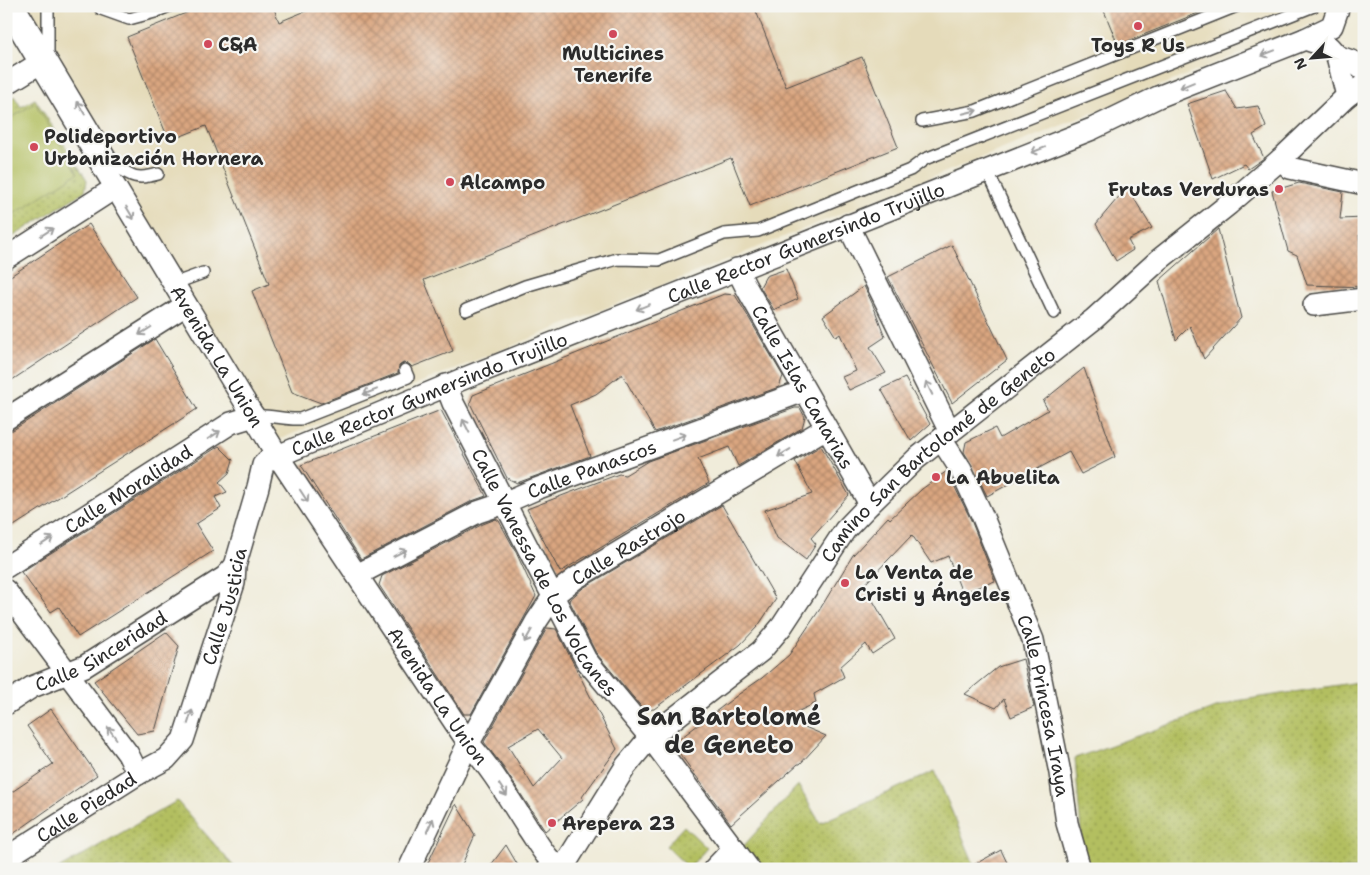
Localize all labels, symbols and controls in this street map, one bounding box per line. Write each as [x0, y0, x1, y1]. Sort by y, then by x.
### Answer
marker: Toys R Us [1132, 20, 1144, 32]
marker: Multicines Tenerife [607, 28, 619, 40]
place label: C&A [218, 32, 257, 57]
north arrow [1288, 32, 1338, 82]
place label: Toys R Us [1091, 33, 1185, 58]
marker: C&A [202, 38, 214, 50]
place label: Multicines Tenerife [562, 41, 664, 88]
one-way arrow [1261, 49, 1277, 58]
text: N [1290, 55, 1311, 73]
one-way arrow [1180, 81, 1195, 90]
one-way arrow [75, 101, 85, 115]
one-way arrow [961, 107, 977, 116]
place label: Polideportivo Urbanización Hornera [44, 124, 263, 171]
marker: Polideportivo Urbanización Hornera [28, 141, 40, 153]
one-way arrow [1031, 146, 1046, 155]
place label: Alcampo [460, 170, 545, 195]
marker: Alcampo [444, 176, 456, 188]
street label: Calle Rector Gumersindo Trujillo [664, 176, 948, 309]
place label: Frutas Verduras [1108, 177, 1269, 202]
marker: Frutas Verduras [1273, 183, 1285, 195]
one-way arrow [126, 206, 136, 220]
one-way arrow [40, 226, 54, 236]
street label: Avenida La Union [165, 280, 270, 432]
street label: Calle Islas Canarias [746, 300, 860, 473]
one-way arrow [636, 303, 651, 312]
one-way arrow [138, 326, 152, 336]
street label: Calle Rector Gumersindo Trujillo [287, 326, 571, 462]
street label: Camino San Bartolomé de Geneto [815, 342, 1060, 567]
one-way arrow [924, 381, 934, 396]
one-way arrow [362, 388, 378, 397]
one-way arrow [461, 419, 470, 434]
one-way arrow [206, 429, 220, 439]
one-way arrow [670, 432, 686, 441]
street label: Calle Panascos [523, 434, 660, 504]
street label: Calle Moralidad [59, 439, 197, 539]
street label: Calle Vanessa de Los Volcanes [466, 444, 623, 701]
one-way arrow [778, 449, 792, 459]
place label: La Abuelita [946, 465, 1060, 490]
marker: La Abuelita [930, 471, 942, 483]
one-way arrow [299, 488, 309, 502]
street label: Calle Rastrojo [566, 503, 690, 591]
one-way arrow [40, 536, 54, 546]
street label: Calle Justicia [196, 544, 252, 668]
one-way arrow [392, 548, 407, 557]
place label: La Venta de Cristi y Ángeles [855, 560, 1010, 607]
marker: La Venta de Cristi y Ángeles [839, 577, 851, 589]
street label: Calle Sinceridad [31, 605, 172, 697]
street label: Calle Princesa Iraya [1011, 611, 1076, 799]
street label: Avenida La Union [382, 622, 494, 770]
one-way arrow [522, 629, 532, 643]
district label: San Bartolomé de Geneto [637, 701, 821, 761]
one-way arrow [186, 710, 196, 726]
one-way arrow [107, 727, 118, 740]
street label: Calle Piedad [31, 766, 141, 848]
one-way arrow [498, 782, 508, 796]
place label: Arepera 23 [562, 811, 675, 836]
one-way arrow [425, 817, 435, 832]
marker: Arepera 23 [546, 817, 558, 829]

